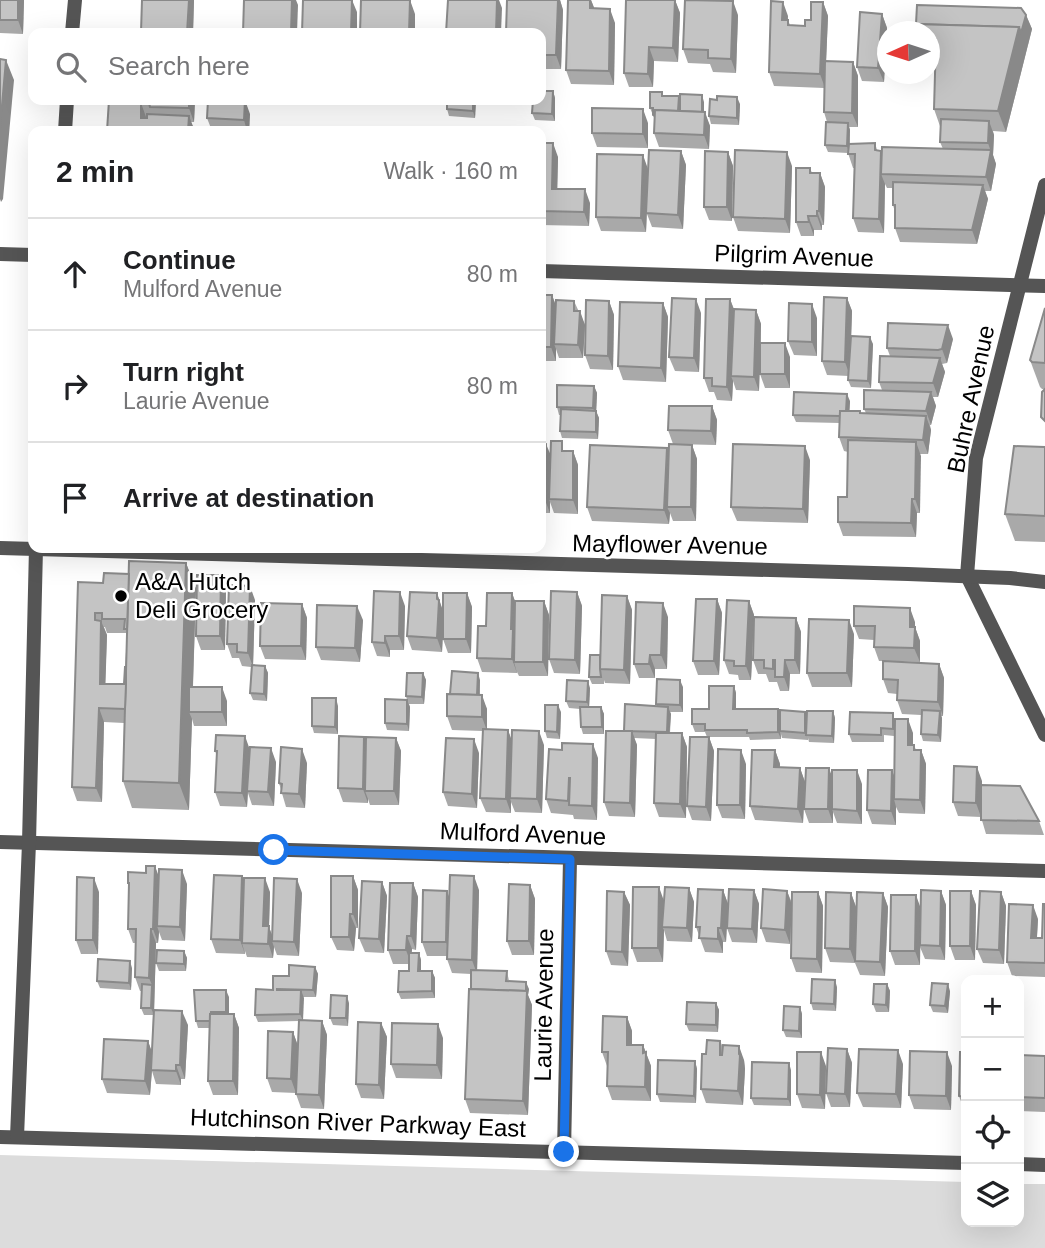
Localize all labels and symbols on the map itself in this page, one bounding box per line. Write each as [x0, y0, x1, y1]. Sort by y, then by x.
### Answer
north arrow [877, 21, 940, 84]
street label: Pilgrim Avenue [714, 239, 874, 272]
street label: Buhre Avenue [942, 323, 999, 475]
street label: Mayflower Avenue [572, 529, 768, 560]
place label: A&A Hutch Deli Grocery [135, 568, 268, 623]
marker: A&A Hutch Deli Grocery [113, 588, 129, 604]
street label: Mulford Avenue [439, 817, 607, 850]
route start [258, 834, 289, 865]
street label: Laurie Avenue [529, 928, 558, 1082]
street label: Hutchinson River Parkway East [190, 1103, 527, 1142]
route end [548, 1136, 579, 1167]

